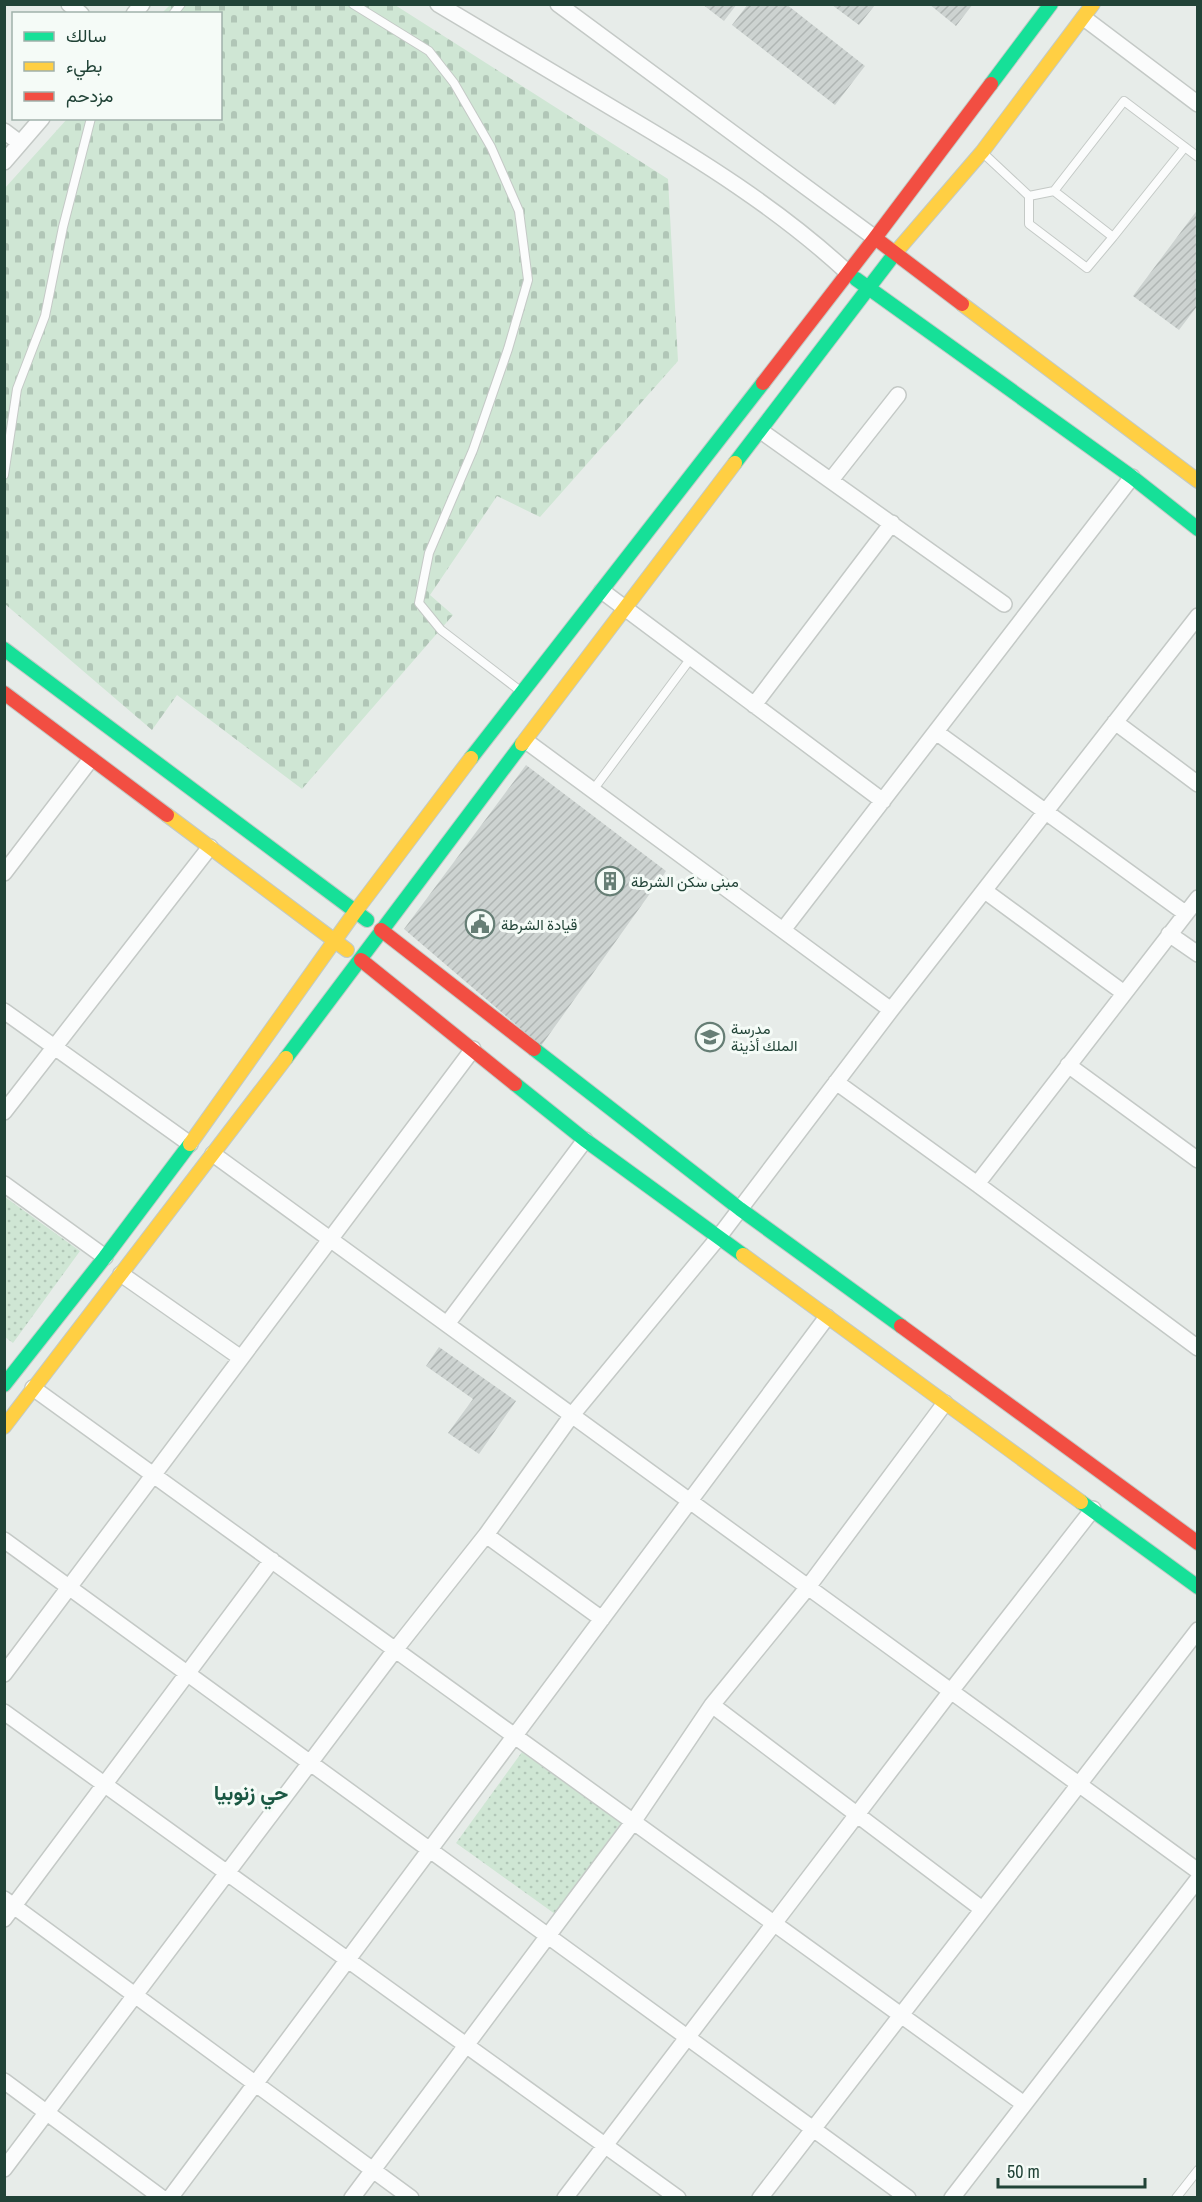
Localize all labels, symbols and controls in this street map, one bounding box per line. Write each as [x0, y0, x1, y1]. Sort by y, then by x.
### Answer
legend [12, 12, 222, 120]
text: سالك [66, 23, 106, 48]
text: بطيء [66, 53, 102, 81]
text: مزدحم [66, 83, 113, 108]
building icon: مبنى سكن الشرطة [594, 865, 626, 897]
place label: مبنى سكن الشرطة [631, 871, 739, 892]
public building icon: قيادة الشرطة [464, 908, 496, 940]
place label: قيادة الشرطة [501, 914, 578, 935]
place label: مدرسة الملك أذينة [731, 1018, 797, 1056]
school or university icon: مدرسة الملك أذينة [694, 1021, 726, 1053]
district label: حي زنوبيا [214, 1778, 288, 1810]
scale bar [998, 2151, 1145, 2189]
text: 50 m [1007, 2159, 1040, 2184]

